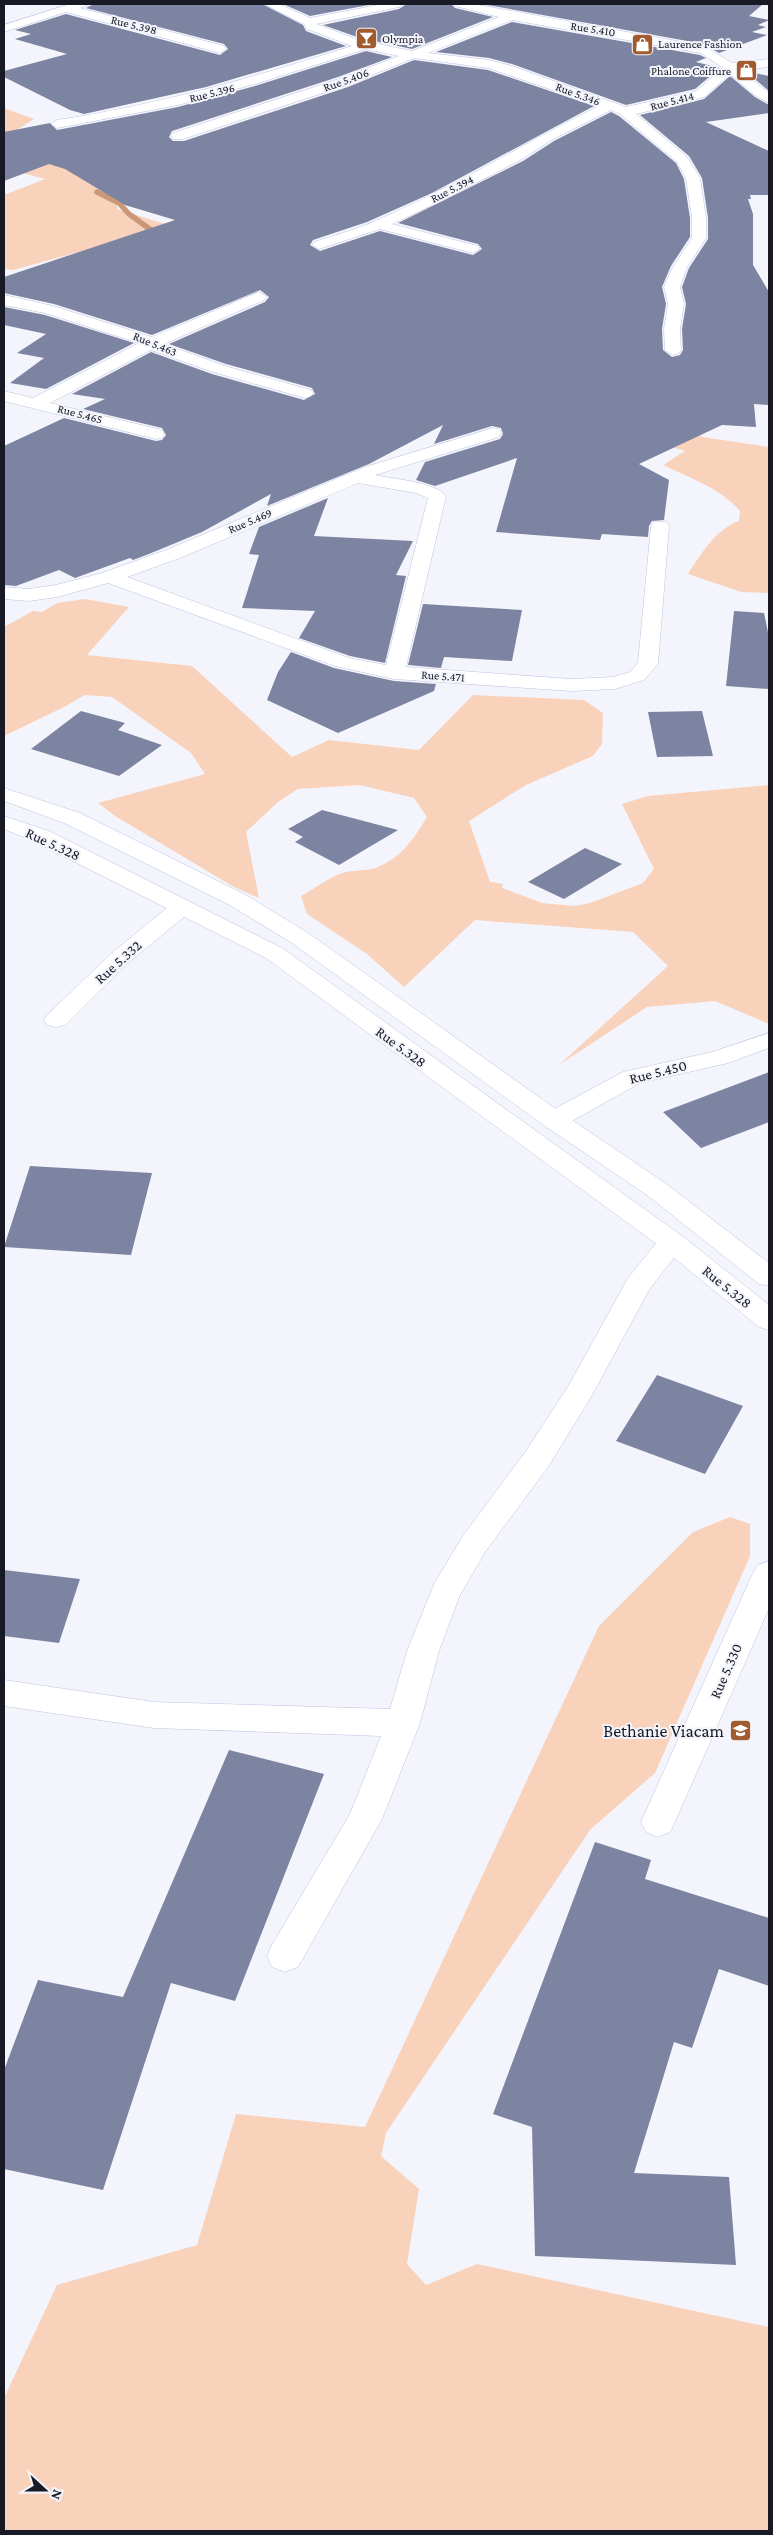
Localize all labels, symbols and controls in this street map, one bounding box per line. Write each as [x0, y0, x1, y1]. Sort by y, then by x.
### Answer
street label: Rue 5.398 [110, 13, 158, 37]
street label: Rue 5.410 [570, 19, 617, 39]
bar icon: Olympia [354, 27, 378, 51]
place label: Olympia [382, 32, 424, 46]
shop icon: Laurence Fashion [630, 32, 654, 56]
place label: Laurence Fashion [658, 37, 743, 51]
shop icon: Phalone Coiffure [735, 59, 759, 83]
place label: Phalone Coiffure [651, 64, 731, 78]
street label: Rue 5.406 [321, 65, 371, 95]
street label: Rue 5.346 [554, 79, 602, 109]
street label: Rue 5.396 [188, 81, 236, 105]
street label: Rue 5.414 [649, 88, 695, 114]
street label: Rue 5.394 [428, 172, 476, 206]
street label: Rue 5.463 [131, 329, 179, 359]
street label: Rue 5.465 [56, 401, 104, 427]
street label: Rue 5.469 [226, 505, 274, 537]
street label: Rue 5.471 [421, 667, 465, 685]
street label: Rue 5.328 [23, 824, 83, 864]
street label: Rue 5.332 [91, 937, 145, 987]
street label: Rue 5.328 [373, 1023, 429, 1071]
street label: Rue 5.450 [628, 1057, 688, 1087]
street label: Rue 5.328 [699, 1262, 755, 1312]
street label: Rue 5.330 [707, 1641, 745, 1701]
school or university icon: Bethanie Viacam [728, 1719, 752, 1743]
place label: Bethanie Viacam [603, 1721, 725, 1741]
north arrow [20, 2465, 70, 2515]
text: N [48, 2487, 66, 2502]

